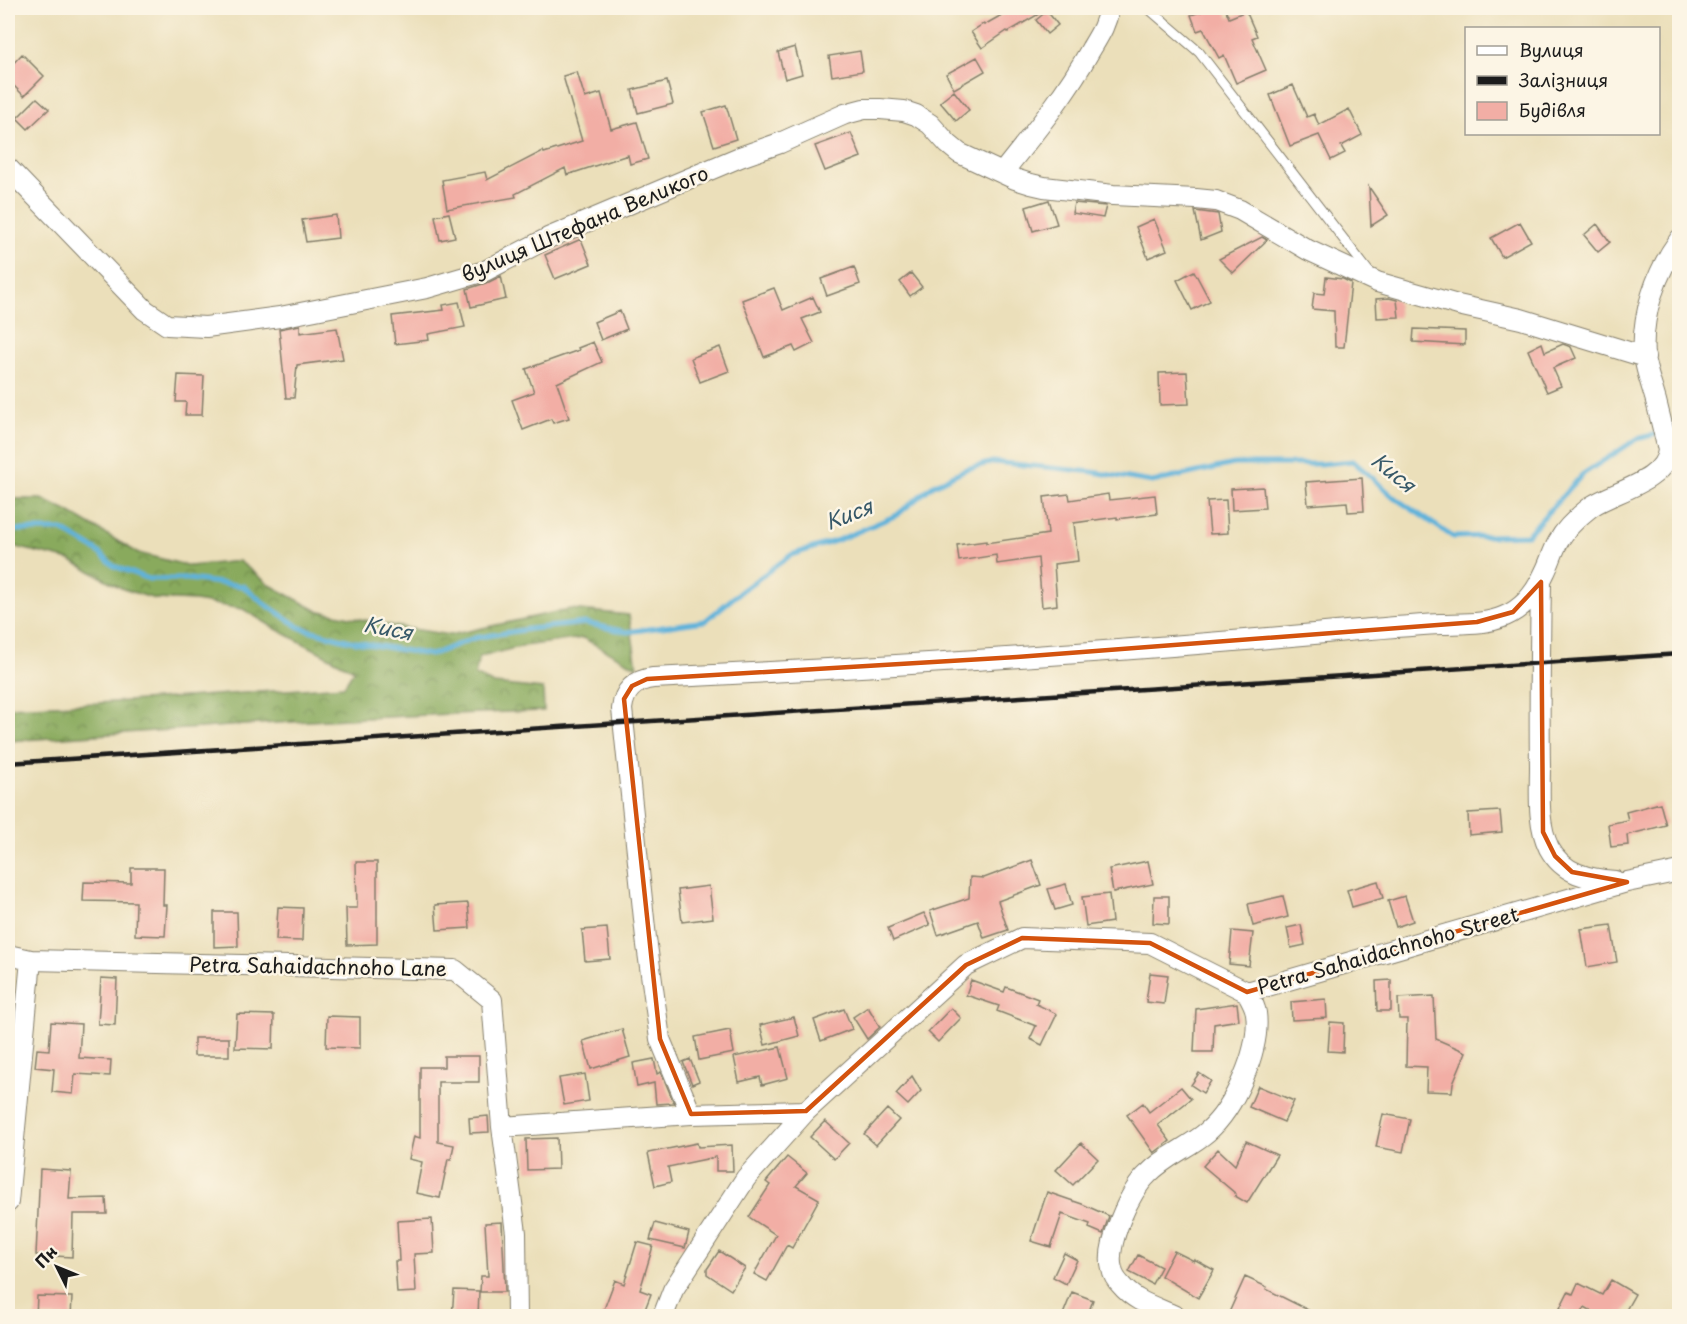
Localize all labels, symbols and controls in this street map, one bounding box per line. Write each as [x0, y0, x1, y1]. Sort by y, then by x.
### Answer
legend [1465, 27, 1660, 135]
text: Вулиця [1519, 36, 1584, 63]
text: Залізниця [1518, 66, 1608, 93]
text: Будівля [1519, 96, 1586, 123]
street label: вулиця Штефана Великого [456, 157, 713, 289]
water label: Кися [1365, 444, 1425, 500]
water label: Кися [820, 489, 878, 537]
water label: Кися [361, 607, 417, 648]
street label: Petra Sahaidachnoho Street [1253, 898, 1522, 1002]
street label: Petra Sahaidachnoho Lane [189, 949, 447, 983]
north arrow [27, 1237, 87, 1297]
text: Пн [29, 1239, 62, 1273]

